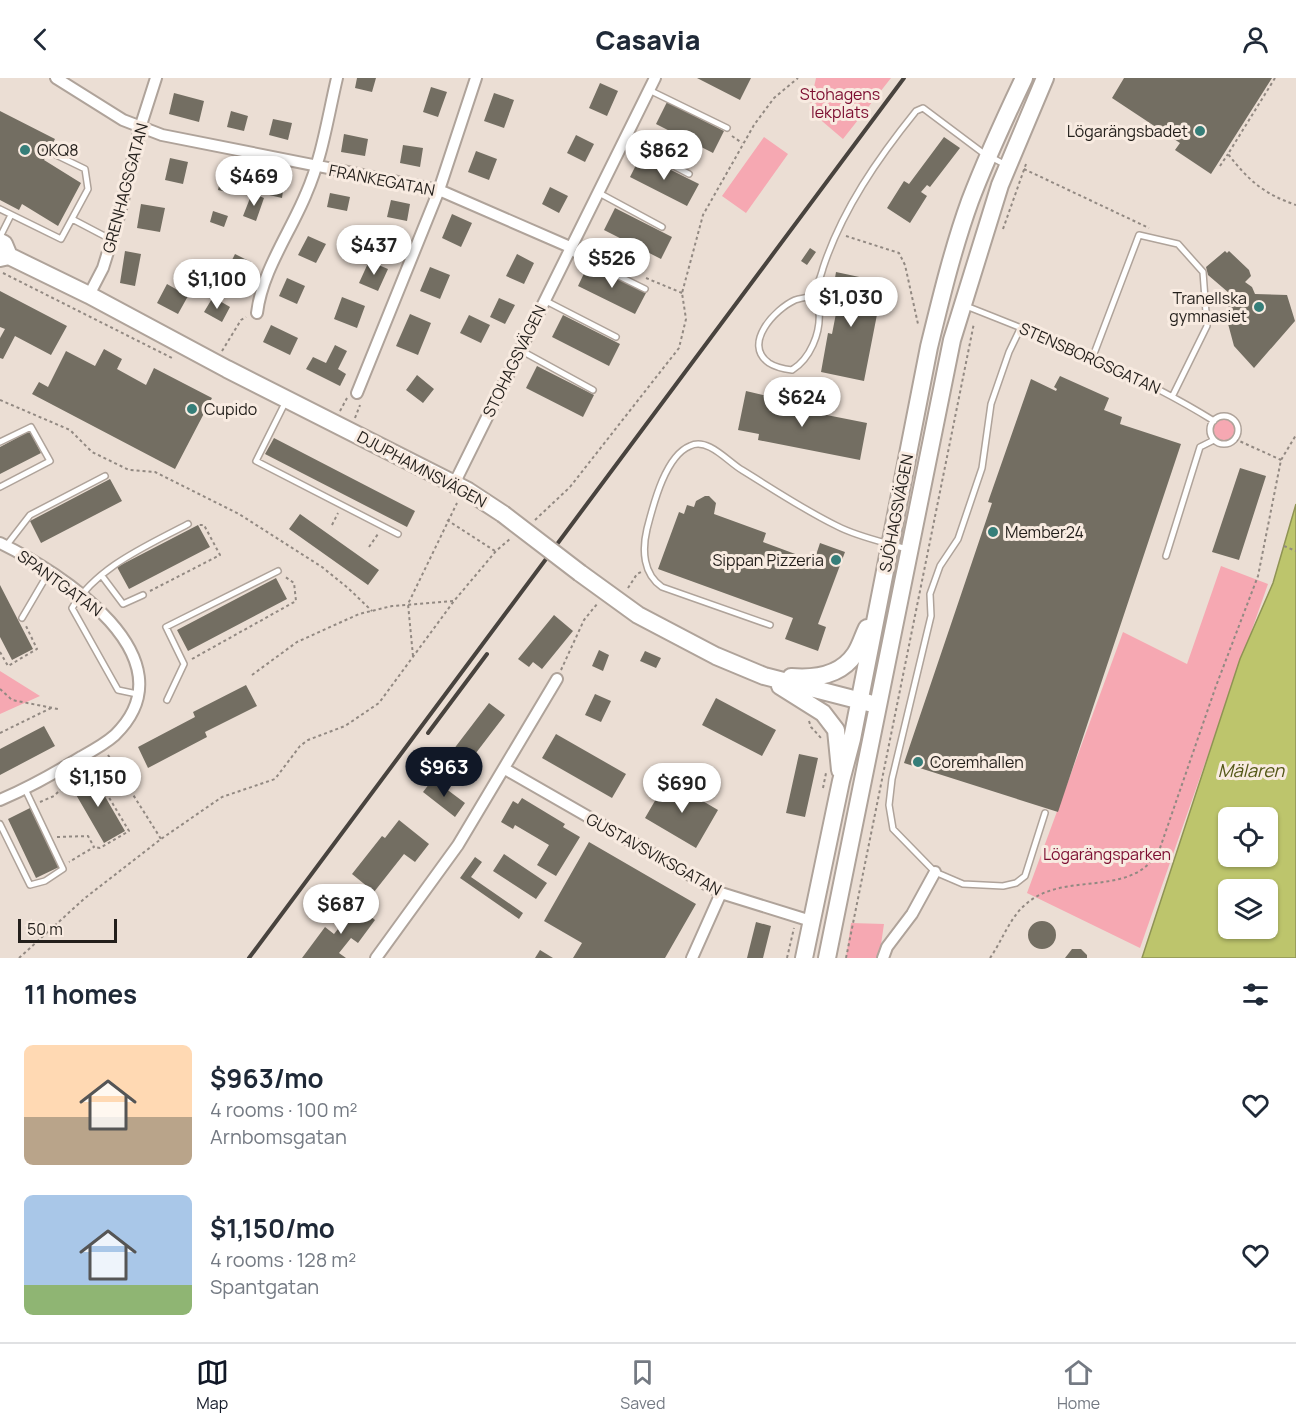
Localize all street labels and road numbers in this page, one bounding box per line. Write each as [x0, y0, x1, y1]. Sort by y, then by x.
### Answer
street label: GRENHAGSGATAN [97, 121, 153, 255]
street label: FRANKEGATAN [327, 159, 437, 201]
street label: STOHAGSVÄGEN [477, 301, 551, 421]
street label: STENSBORGSGATAN [1016, 317, 1164, 399]
street label: DJUPHAMNSVÄGEN [353, 426, 491, 512]
street label: SJÖHAGSVÄGEN [874, 452, 918, 574]
street label: SPANTGATAN [13, 545, 107, 621]
street label: GUSTAVSVIKSGATAN [582, 808, 726, 900]

